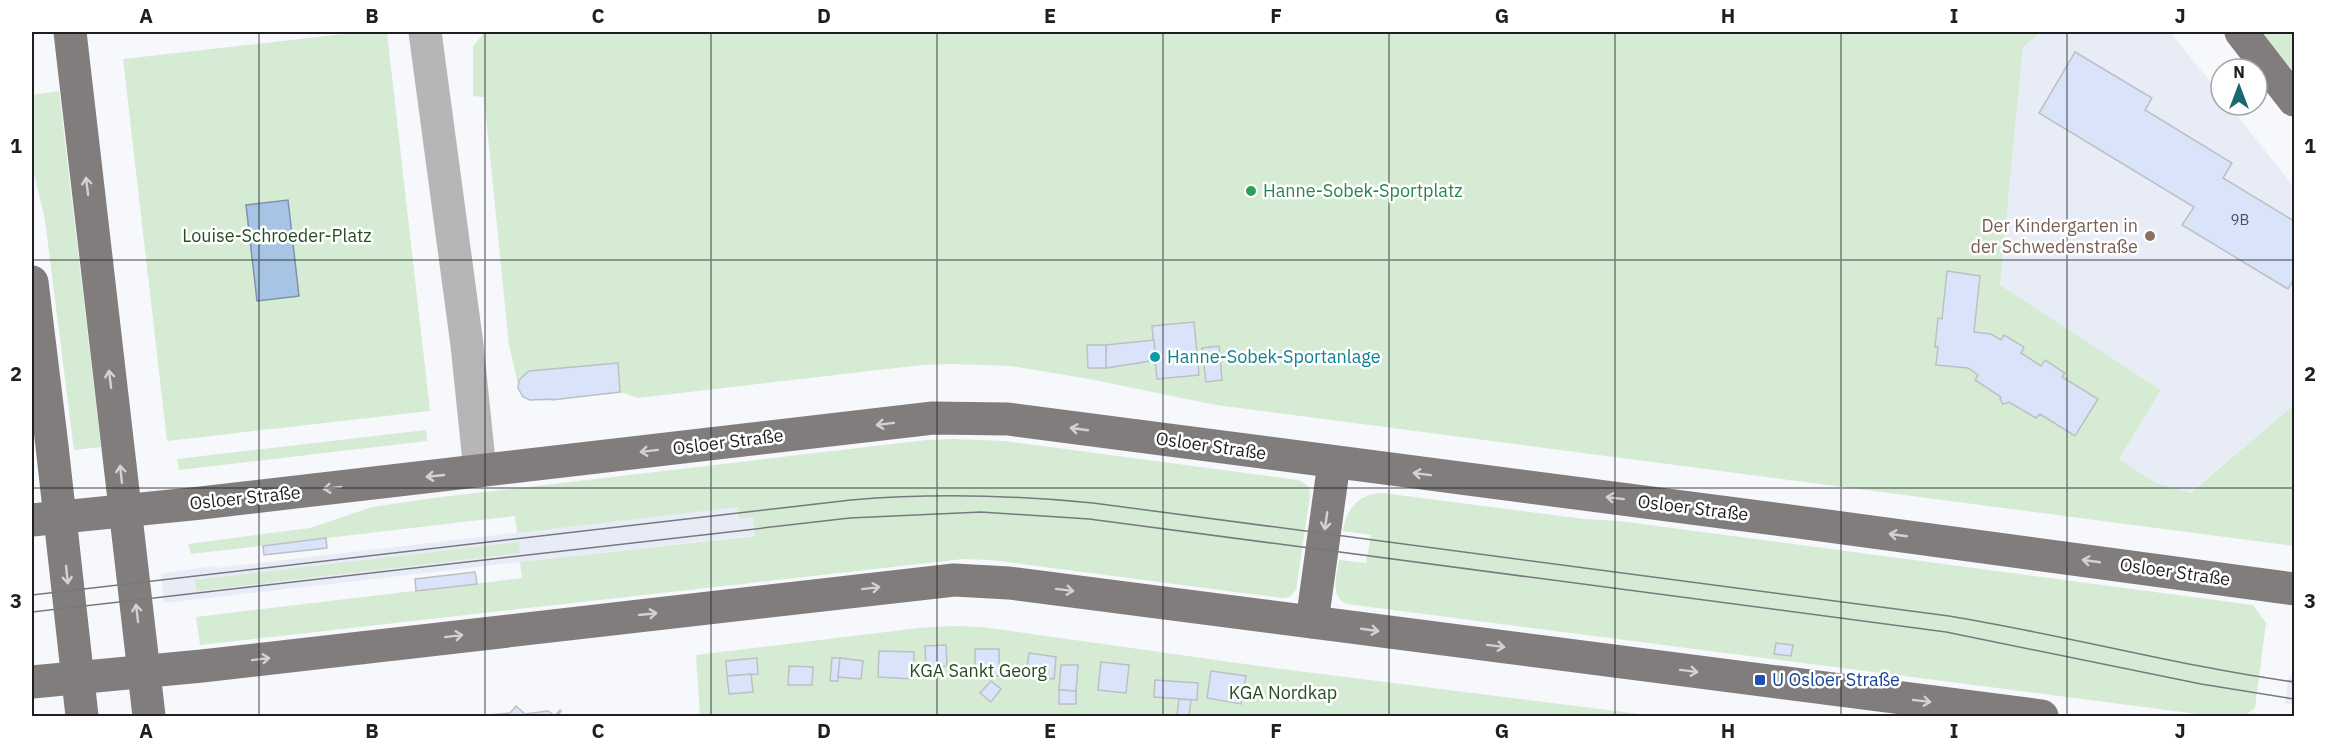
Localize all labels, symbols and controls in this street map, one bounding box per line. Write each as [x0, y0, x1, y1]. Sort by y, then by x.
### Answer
text: A [139, 2, 153, 29]
text: B [365, 2, 379, 29]
text: C [591, 2, 605, 29]
text: D [817, 2, 831, 29]
text: E [1044, 2, 1056, 29]
text: F [1270, 2, 1282, 29]
text: G [1495, 2, 1509, 29]
text: H [1721, 2, 1735, 29]
text: I [1950, 2, 1958, 29]
text: J [2174, 2, 2186, 29]
north arrow [2209, 57, 2269, 117]
text: N [2233, 62, 2245, 82]
text: 1 [10, 132, 22, 159]
text: 1 [2304, 132, 2316, 159]
one-way arrow [81, 176, 92, 196]
place label: Hanne-Sobek-Sportplatz [1263, 179, 1463, 202]
marker: Hanne-Sobek-Sportplatz [1244, 184, 1258, 198]
house number: 9B [2231, 210, 2249, 229]
place label: Der Kindergarten in der Schwedenstraße [1971, 214, 2138, 258]
park label: Louise-Schroeder-Platz [182, 224, 372, 247]
marker: Der Kindergarten in der Schwedenstraße [2143, 229, 2157, 243]
place label: Hanne-Sobek-Sportanlage [1167, 345, 1381, 368]
marker: Hanne-Sobek-Sportanlage [1148, 350, 1162, 364]
text: 2 [10, 360, 22, 387]
text: 2 [2304, 360, 2316, 387]
one-way arrow [104, 370, 115, 390]
one-way arrow [875, 418, 895, 429]
street label: Osloer Straße [671, 423, 785, 460]
one-way arrow [1069, 423, 1089, 434]
street label: Osloer Straße [1154, 426, 1268, 465]
one-way arrow [640, 446, 660, 457]
one-way arrow [115, 465, 126, 485]
one-way arrow [1412, 468, 1432, 479]
one-way arrow [425, 471, 445, 482]
street label: Osloer Straße [188, 480, 302, 515]
one-way arrow [323, 483, 343, 494]
street label: Osloer Straße [1636, 489, 1750, 526]
one-way arrow [1606, 493, 1626, 504]
one-way arrow [1320, 510, 1331, 530]
one-way arrow [1888, 529, 1908, 540]
street label: Osloer Straße [2118, 552, 2232, 591]
one-way arrow [2081, 556, 2101, 567]
one-way arrow [61, 565, 72, 585]
one-way arrow [860, 583, 880, 594]
one-way arrow [1054, 585, 1074, 596]
text: 3 [10, 587, 22, 614]
text: 3 [2304, 587, 2316, 614]
one-way arrow [131, 604, 142, 624]
one-way arrow [638, 608, 657, 619]
one-way arrow [1360, 624, 1380, 635]
one-way arrow [444, 631, 464, 642]
one-way arrow [1485, 641, 1505, 652]
one-way arrow [250, 653, 270, 664]
park label: KGA Sankt Georg [909, 659, 1047, 682]
one-way arrow [1679, 666, 1699, 677]
place label: U Osloer Straße [1772, 668, 1900, 691]
marker: U Osloer Straße [1753, 673, 1767, 687]
park label: KGA Nordkap [1229, 681, 1337, 704]
one-way arrow [1912, 696, 1931, 707]
text: A [139, 717, 153, 744]
text: B [365, 717, 379, 744]
text: C [591, 717, 605, 744]
text: D [817, 717, 831, 744]
text: E [1044, 717, 1056, 744]
text: F [1270, 717, 1282, 744]
text: G [1495, 717, 1509, 744]
text: H [1721, 717, 1735, 744]
text: I [1950, 717, 1958, 744]
text: J [2174, 717, 2186, 744]

